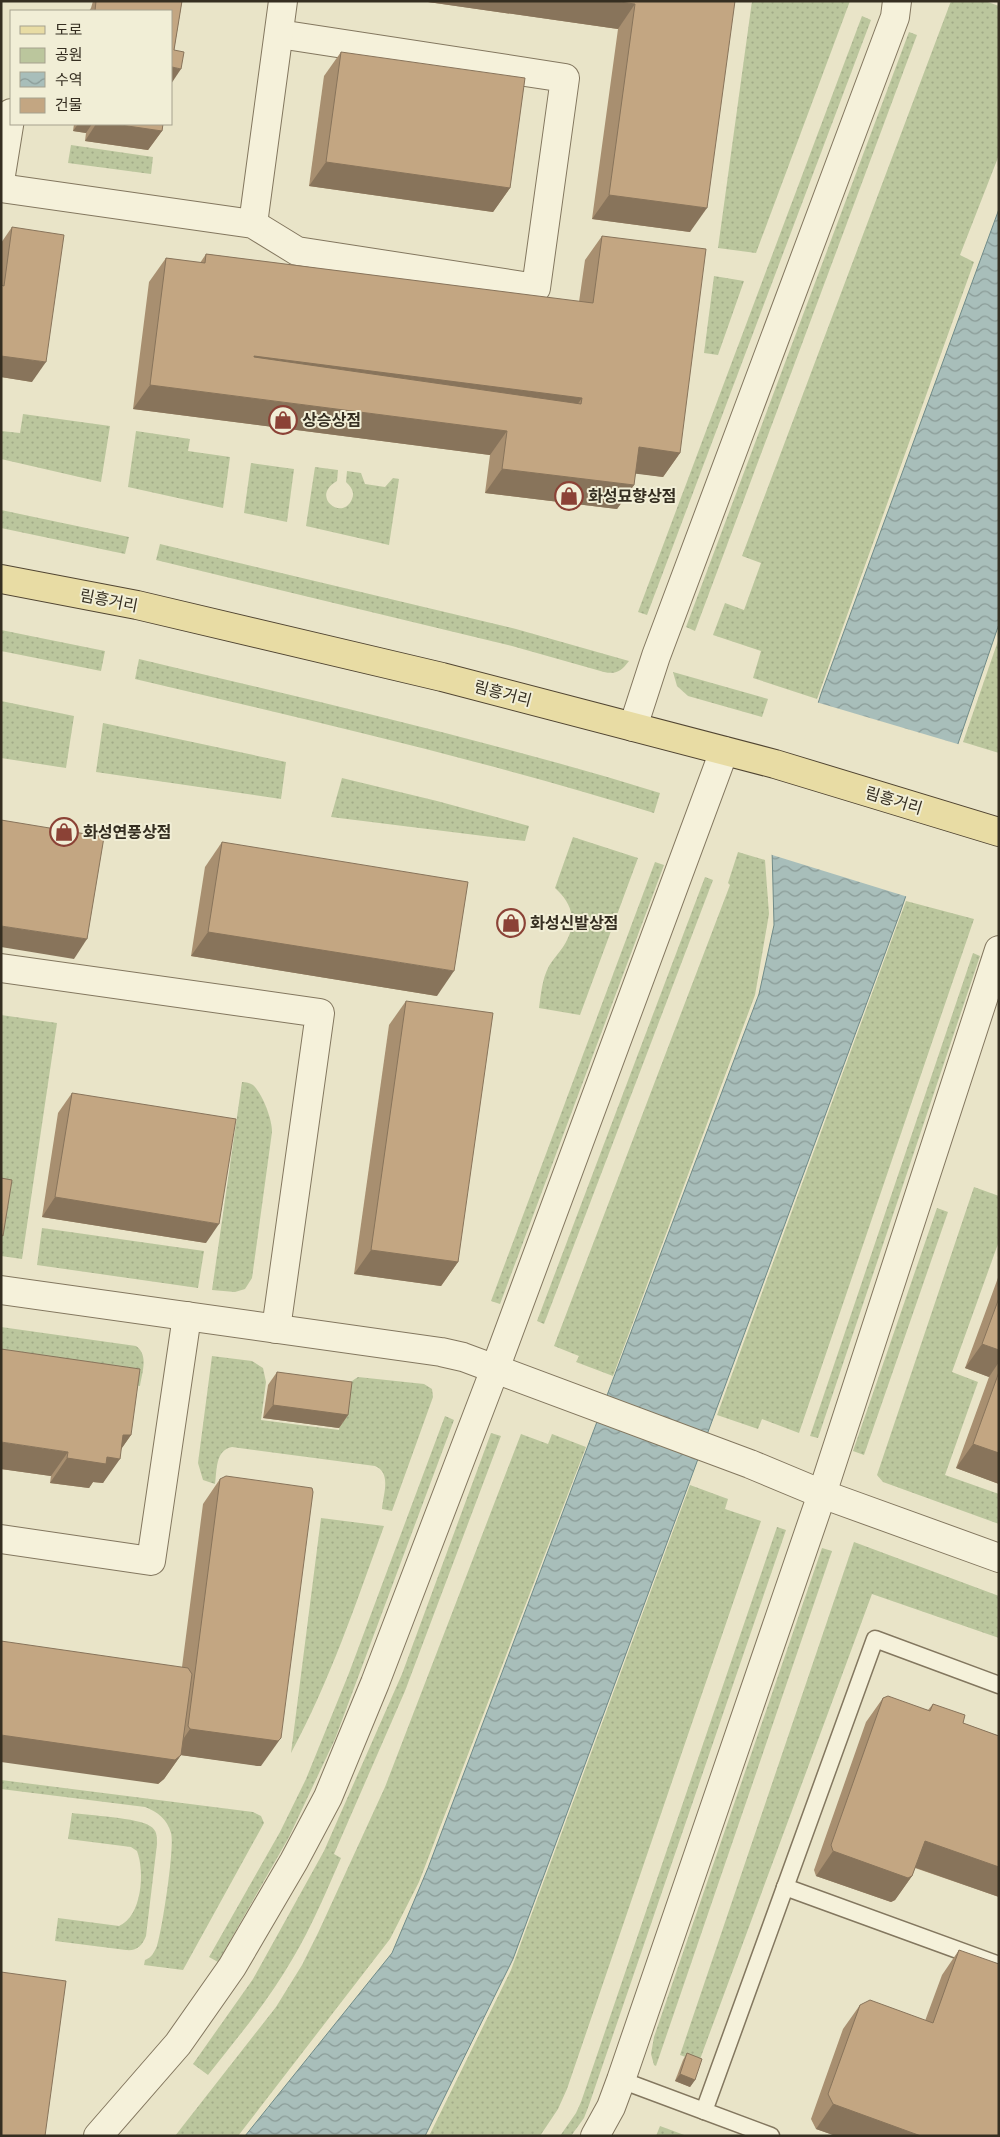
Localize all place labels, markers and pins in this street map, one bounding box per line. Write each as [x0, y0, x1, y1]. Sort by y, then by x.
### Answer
shop icon: 상승상점 [268, 405, 298, 435]
place label: 상승상점 [302, 411, 361, 430]
shop icon: 화성묘향상점 [554, 481, 584, 511]
place label: 화성묘향상점 [588, 487, 676, 506]
shop icon: 화성연풍상점 [49, 817, 79, 847]
place label: 화성연풍상점 [83, 823, 171, 842]
shop icon: 화성신발상점 [496, 908, 526, 938]
place label: 화성신발상점 [530, 914, 618, 933]

